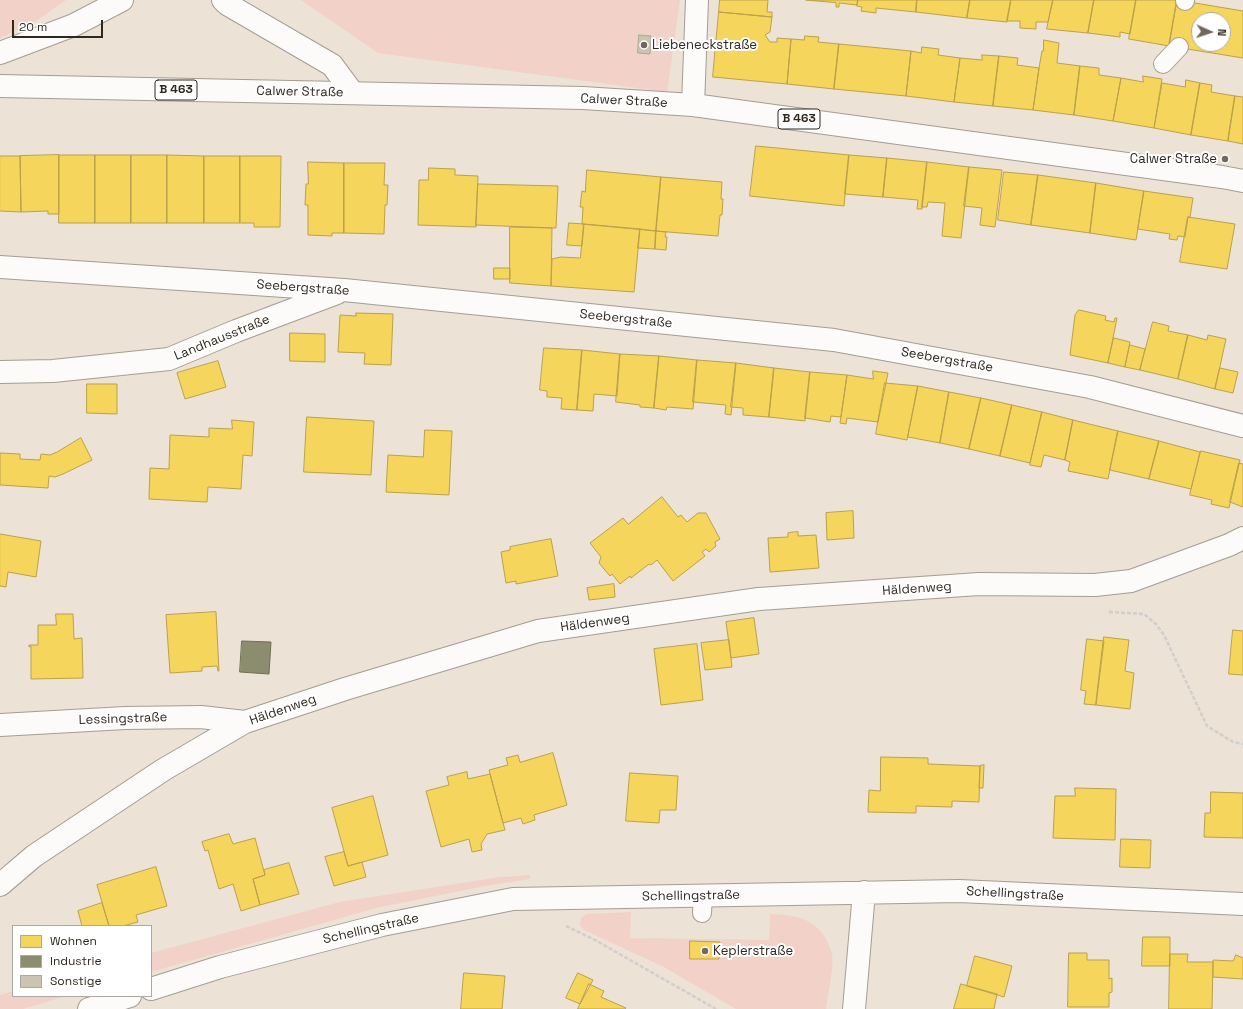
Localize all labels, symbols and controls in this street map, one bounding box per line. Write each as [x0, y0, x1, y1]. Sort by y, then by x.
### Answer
scale bar [14, 12, 105, 38]
north arrow [1191, 12, 1231, 52]
text: 20 m [19, 19, 47, 35]
text: N [1215, 29, 1229, 37]
place label: Liebeneckstraße [652, 37, 757, 53]
marker: Liebeneckstraße [639, 40, 649, 50]
road number: B 463 [155, 80, 197, 100]
street label: Calwer Straße [256, 83, 344, 101]
street label: Calwer Straße [580, 91, 668, 111]
road number: B 463 [778, 109, 820, 129]
place label: Calwer Straße [1130, 151, 1217, 167]
marker: Calwer Straße [1220, 154, 1230, 164]
street label: Seebergstraße [256, 277, 350, 299]
street label: Seebergstraße [579, 306, 673, 332]
street label: Landhausstraße [172, 312, 272, 364]
street label: Seebergstraße [900, 344, 994, 376]
street label: Häldenweg [882, 579, 952, 599]
street label: Häldenweg [560, 610, 630, 636]
street label: Häldenweg [248, 691, 318, 729]
street label: Lessingstraße [78, 710, 168, 728]
street label: Schellingstraße [966, 884, 1064, 904]
street label: Schellingstraße [642, 887, 740, 905]
street label: Schellingstraße [322, 910, 420, 948]
legend [12, 925, 152, 997]
text: Wohnen [50, 933, 97, 949]
place label: Keplerstraße [713, 943, 793, 959]
marker: Keplerstraße [700, 946, 710, 956]
text: Industrie [50, 953, 102, 969]
text: Sonstige [50, 973, 102, 989]

